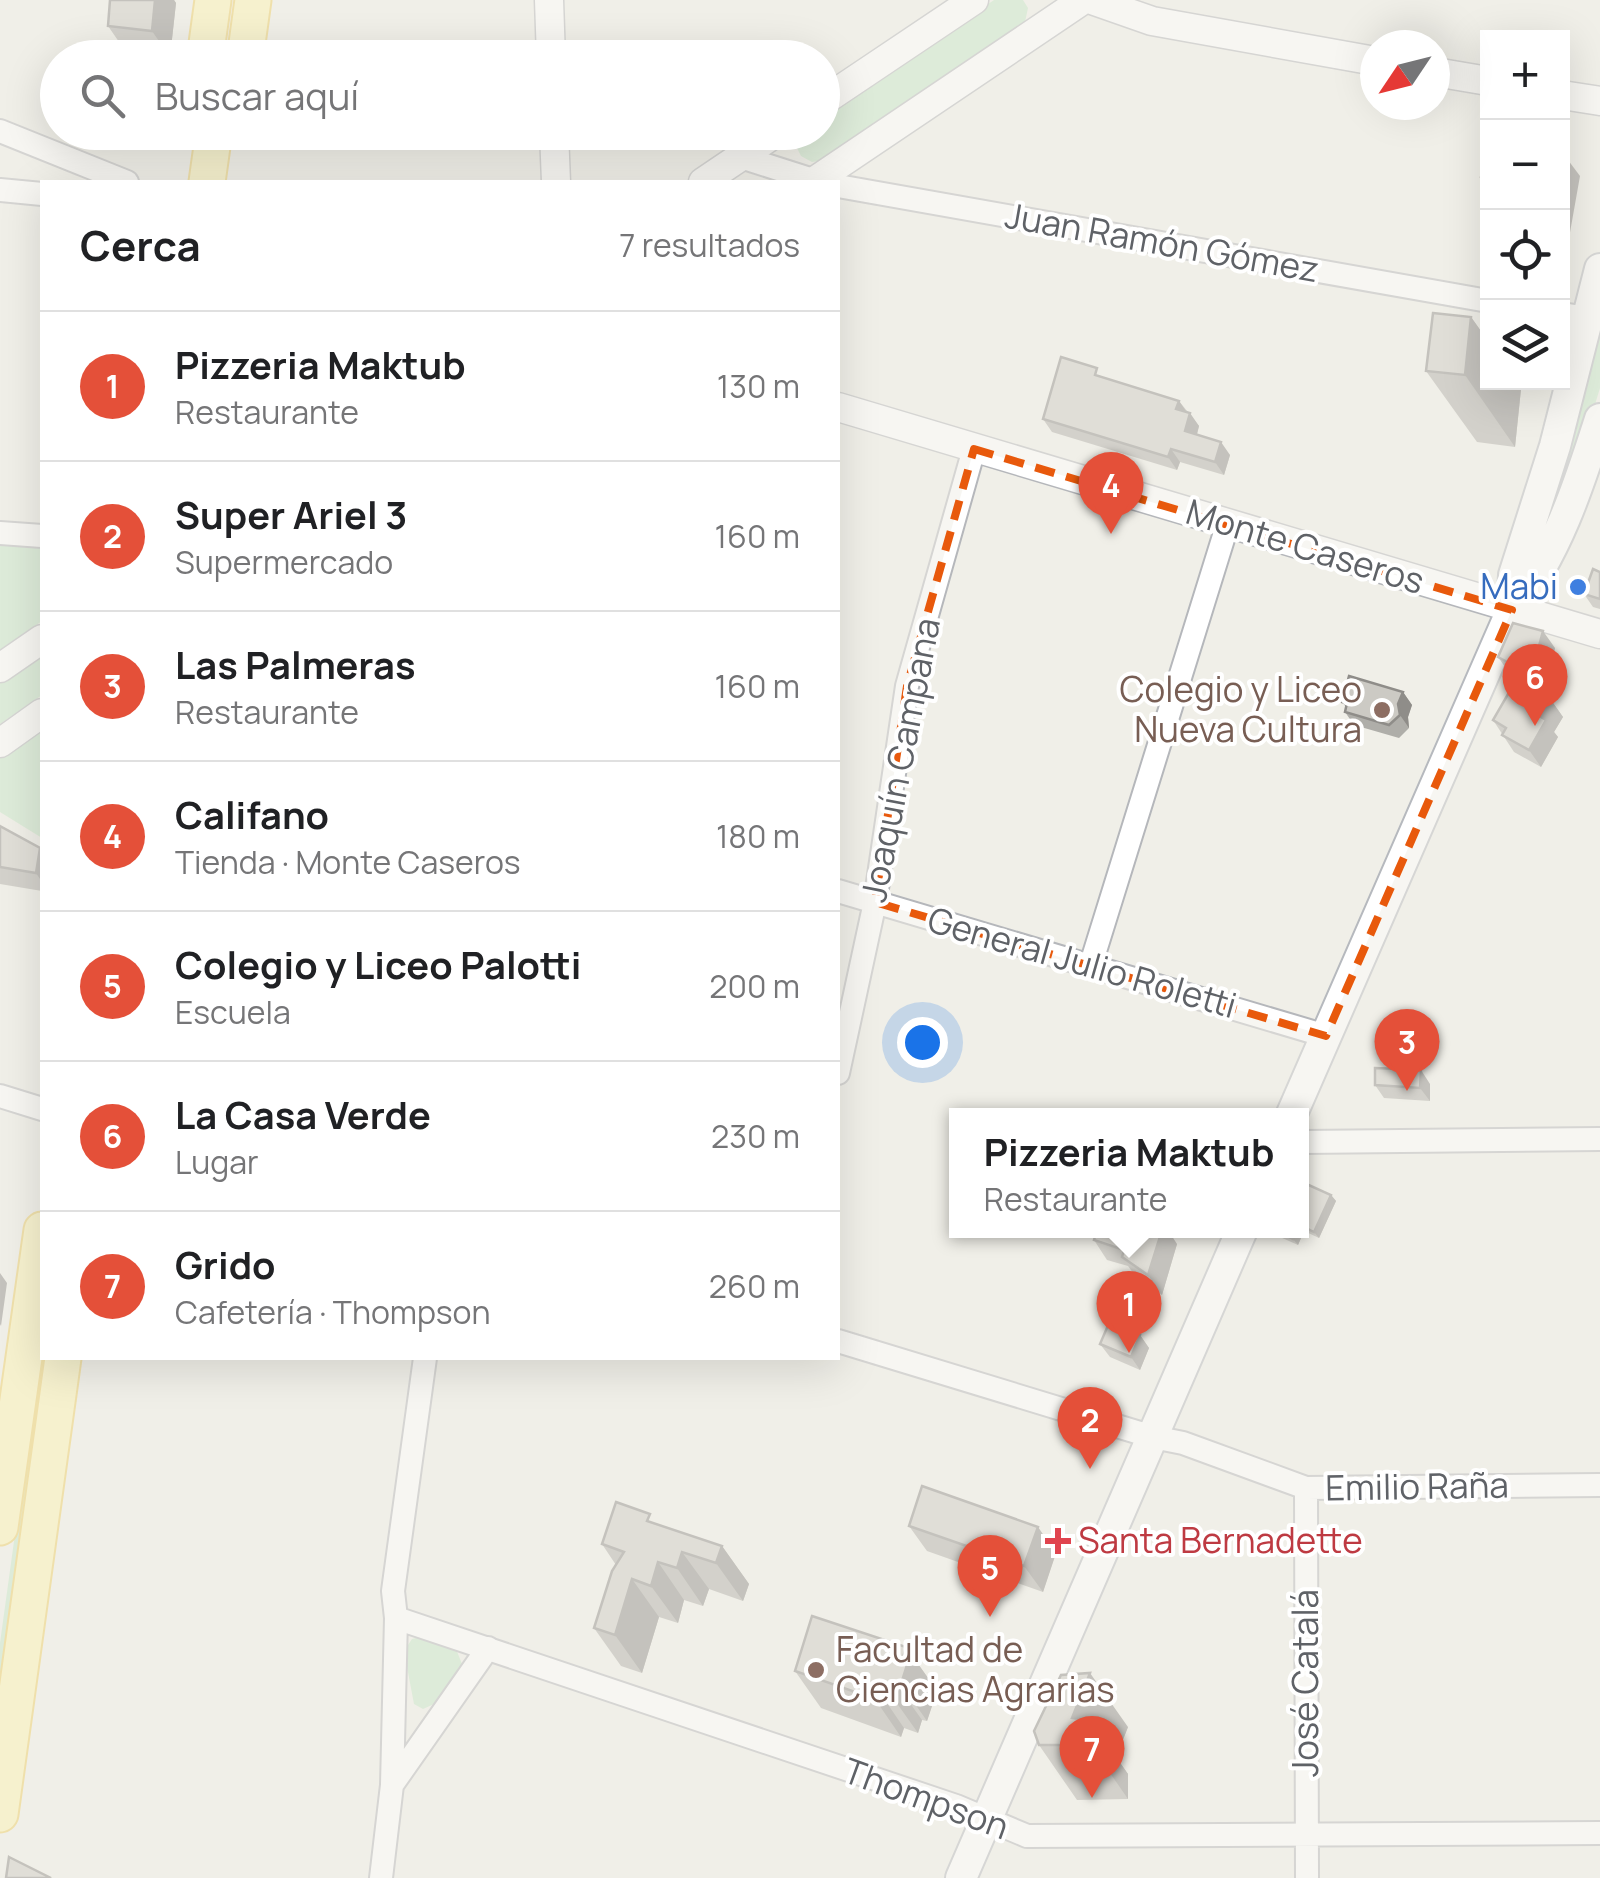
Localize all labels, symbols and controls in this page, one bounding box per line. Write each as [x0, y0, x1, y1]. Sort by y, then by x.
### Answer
north arrow [1360, 30, 1450, 120]
map controls [1480, 30, 1570, 390]
button: + [1480, 30, 1570, 120]
search box [40, 40, 840, 150]
icon: search [75, 68, 130, 123]
text: Buscar aquí [155, 69, 359, 121]
button: − [1480, 120, 1570, 210]
street label: Juan Ramón Gómez [1002, 191, 1323, 293]
button: locate [1480, 210, 1570, 300]
text: Cerca [80, 216, 201, 274]
text: 7 resultados [619, 223, 800, 267]
button: layers [1480, 300, 1570, 390]
text: Pizzeria Maktub [175, 338, 466, 390]
text: 1 [105, 364, 120, 408]
text: 130 m [717, 364, 800, 408]
text: Restaurante [175, 390, 359, 434]
pin: 4 [1078, 452, 1144, 534]
street label: Monte Caseros [1181, 487, 1430, 605]
text: Super Ariel 3 [175, 488, 407, 540]
text: 2 [103, 514, 122, 558]
text: 160 m [715, 514, 800, 558]
text: Supermercado [175, 540, 393, 584]
place label: Mabi [1480, 562, 1558, 610]
marker: Mabi [1567, 576, 1589, 598]
street label: Joaquín Campana [849, 614, 951, 906]
text: Las Palmeras [175, 638, 416, 690]
pin: 6 [1502, 644, 1568, 726]
text: 3 [103, 664, 122, 708]
text: 160 m [715, 664, 800, 708]
place label: Colegio y Liceo Nueva Cultura [1120, 665, 1362, 753]
text: Restaurante [175, 690, 359, 734]
marker: Colegio y Liceo Nueva Cultura [1371, 699, 1393, 721]
text: Califano [175, 788, 329, 840]
text: 4 [103, 814, 122, 858]
text: 180 m [716, 814, 800, 858]
text: Tienda · Monte Caseros [175, 840, 521, 884]
street label: General Julio Roletti [922, 895, 1242, 1029]
text: Colegio y Liceo Palotti [175, 938, 581, 990]
text: 5 [103, 964, 122, 1008]
text: 200 m [709, 964, 800, 1008]
text: Escuela [175, 990, 291, 1034]
pin: 3 [1374, 1008, 1440, 1091]
your location [897, 1017, 948, 1068]
text: La Casa Verde [175, 1088, 431, 1140]
popup [949, 1108, 1309, 1238]
text: 6 [103, 1114, 122, 1158]
text: 230 m [711, 1114, 800, 1158]
text: Pizzeria Maktub [984, 1125, 1274, 1177]
text: Lugar [175, 1140, 259, 1184]
text: Restaurante [984, 1177, 1168, 1221]
text: Grido [175, 1238, 276, 1290]
text: 7 [104, 1264, 121, 1308]
text: 260 m [709, 1264, 800, 1308]
pin: 1 [1096, 1270, 1162, 1353]
text: Cafetería · Thompson [175, 1290, 490, 1334]
pin: 2 [1058, 1386, 1122, 1469]
street label: Emilio Raña [1325, 1460, 1509, 1512]
place label: Santa Bernadette [1078, 1516, 1363, 1564]
marker: Santa Bernadette [1047, 1530, 1069, 1552]
pin: 5 [958, 1534, 1022, 1617]
street label: José Catalá [1281, 1589, 1329, 1777]
place label: Facultad de Ciencias Agrarias [836, 1625, 1115, 1713]
marker: Facultad de Ciencias Agrarias [805, 1659, 827, 1681]
pin: 7 [1060, 1716, 1124, 1798]
street label: Thompson [837, 1746, 1016, 1850]

